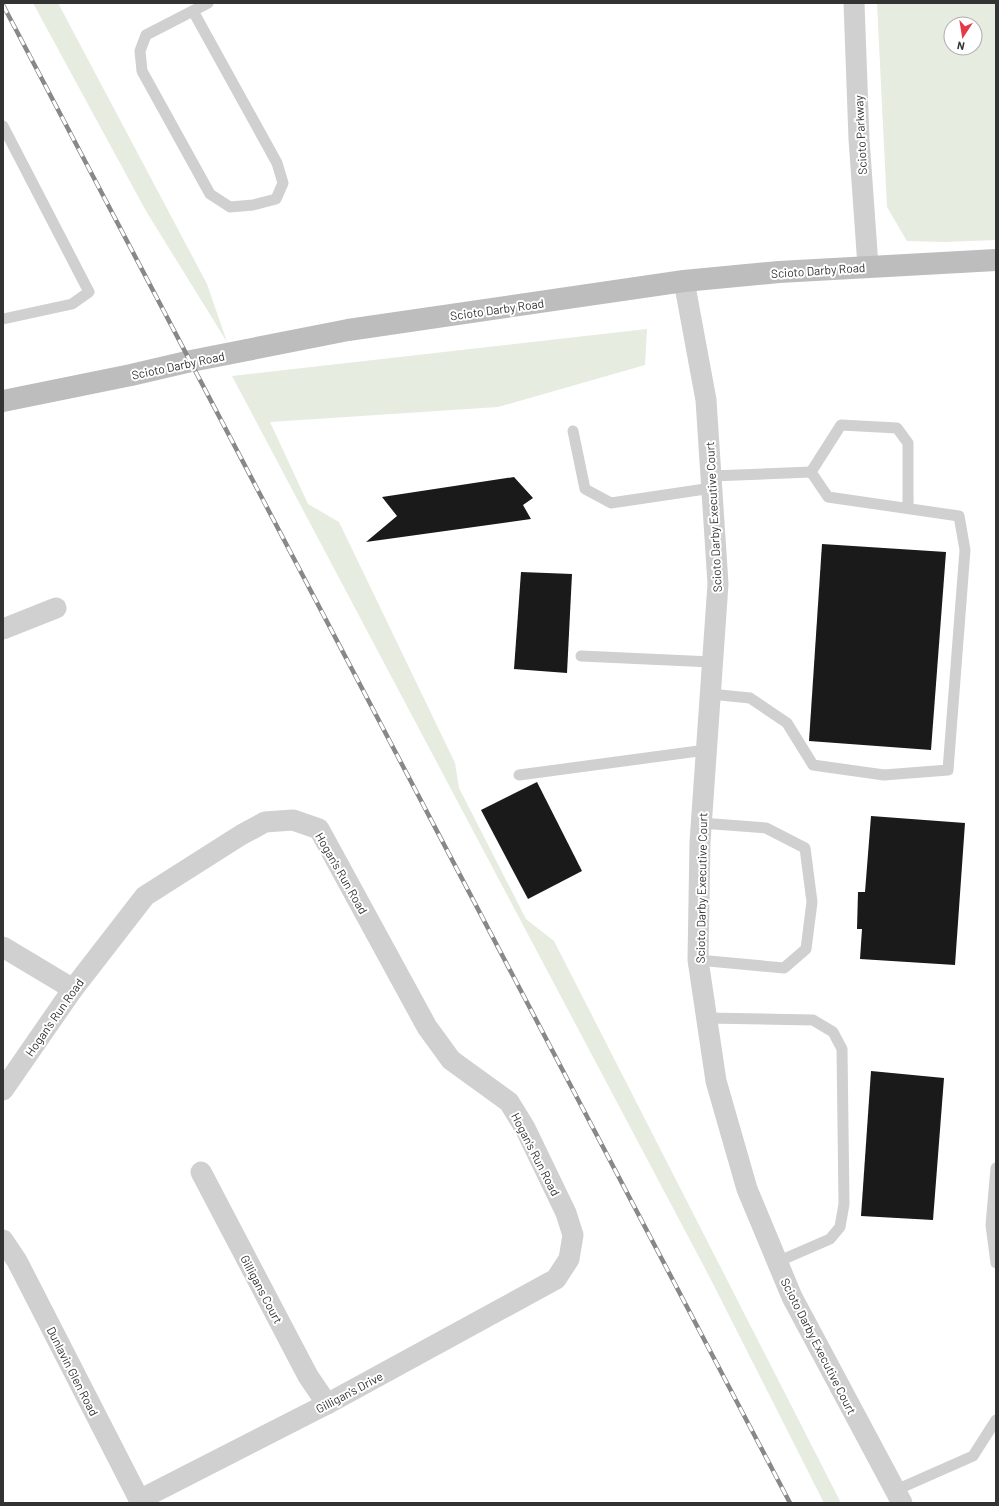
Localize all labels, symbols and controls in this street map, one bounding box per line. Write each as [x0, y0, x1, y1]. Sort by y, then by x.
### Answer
north arrow [943, 16, 983, 56]
text: N [956, 39, 966, 53]
street label: Scioto Parkway [851, 94, 869, 175]
street label: Scioto Darby Road [770, 260, 866, 280]
street label: Scioto Darby Road [449, 295, 545, 323]
street label: Scioto Darby Road [130, 348, 226, 382]
street label: Scioto Darby Executive Court [702, 441, 724, 593]
street label: Scioto Darby Executive Court [693, 812, 709, 964]
street label: Hogan's Run Road [313, 830, 371, 916]
street label: Hogan's Run Road [22, 975, 86, 1059]
street label: Hogan's Run Road [509, 1110, 563, 1198]
street label: Gilligans Court [238, 1252, 286, 1326]
street label: Scioto Darby Executive Court [779, 1276, 859, 1416]
street label: Dunlavin Glen Road [44, 1324, 102, 1418]
street label: Gilligan's Drive [313, 1368, 385, 1416]

